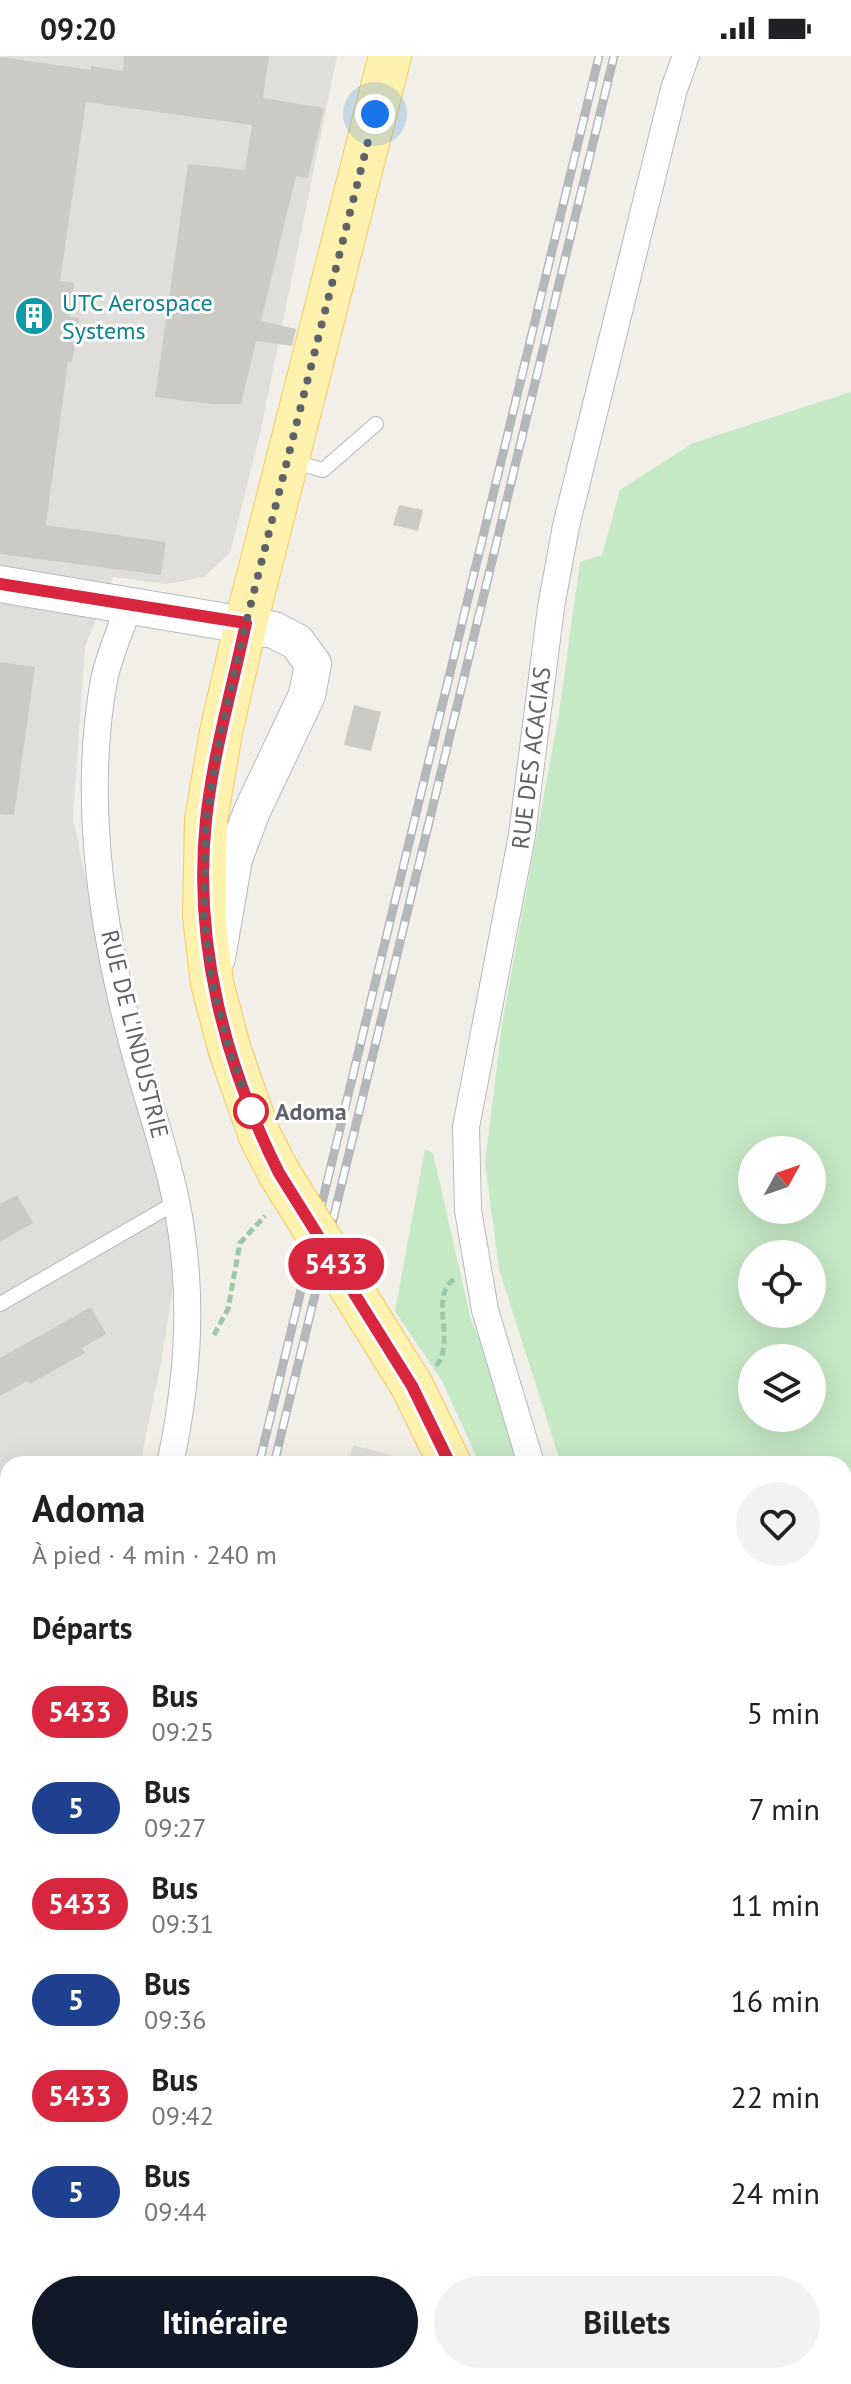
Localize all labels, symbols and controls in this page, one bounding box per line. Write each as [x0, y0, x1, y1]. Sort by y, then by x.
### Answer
text: 09:20 [40, 9, 116, 48]
your location [355, 94, 395, 134]
place label: UTC Aerospace Systems [62, 287, 213, 346]
building icon: UTC Aerospace Systems [13, 295, 55, 337]
street label: RUE DES ACACIAS [504, 665, 558, 851]
street label: RUE DE L'INDUSTRIE [94, 927, 176, 1141]
marker: Adoma [234, 1094, 268, 1128]
place label: Adoma [275, 1096, 347, 1127]
north arrow [738, 1136, 826, 1224]
map controls [738, 1136, 826, 1432]
line badge: 5433 [280, 1238, 392, 1290]
button: locate [738, 1240, 826, 1328]
text: 5433 [304, 1245, 368, 1282]
button: layers [738, 1344, 826, 1432]
button: heart [736, 1482, 820, 1566]
text: Adoma [32, 1483, 145, 1532]
text: À pied · 4 min · 240 m [32, 1538, 277, 1571]
text: Départs [32, 1608, 132, 1647]
text: Bus [152, 1676, 198, 1715]
text: 5433 [48, 1693, 112, 1730]
text: 5 min [747, 1693, 820, 1732]
text: 09:25 [152, 1715, 214, 1748]
text: Bus [144, 1772, 191, 1811]
text: 5 [68, 1789, 84, 1826]
text: 7 min [748, 1789, 820, 1828]
text: 09:27 [144, 1811, 206, 1844]
text: Bus [152, 1868, 198, 1907]
text: 5433 [48, 1885, 112, 1922]
text: 11 min [730, 1885, 820, 1924]
text: 09:31 [152, 1907, 214, 1940]
text: Bus [144, 1964, 191, 2003]
text: 5 [68, 1981, 84, 2018]
text: 16 min [730, 1981, 820, 2020]
text: 09:36 [144, 2003, 206, 2036]
text: Bus [152, 2060, 198, 2099]
text: 5433 [48, 2077, 112, 2114]
text: 22 min [730, 2077, 820, 2116]
text: 09:42 [152, 2099, 214, 2132]
text: Bus [144, 2156, 191, 2195]
text: 5 [68, 2173, 84, 2210]
text: 24 min [730, 2173, 820, 2212]
text: 09:44 [144, 2195, 206, 2228]
button: Itinéraire [32, 2276, 418, 2368]
button: Billets [434, 2276, 820, 2368]

